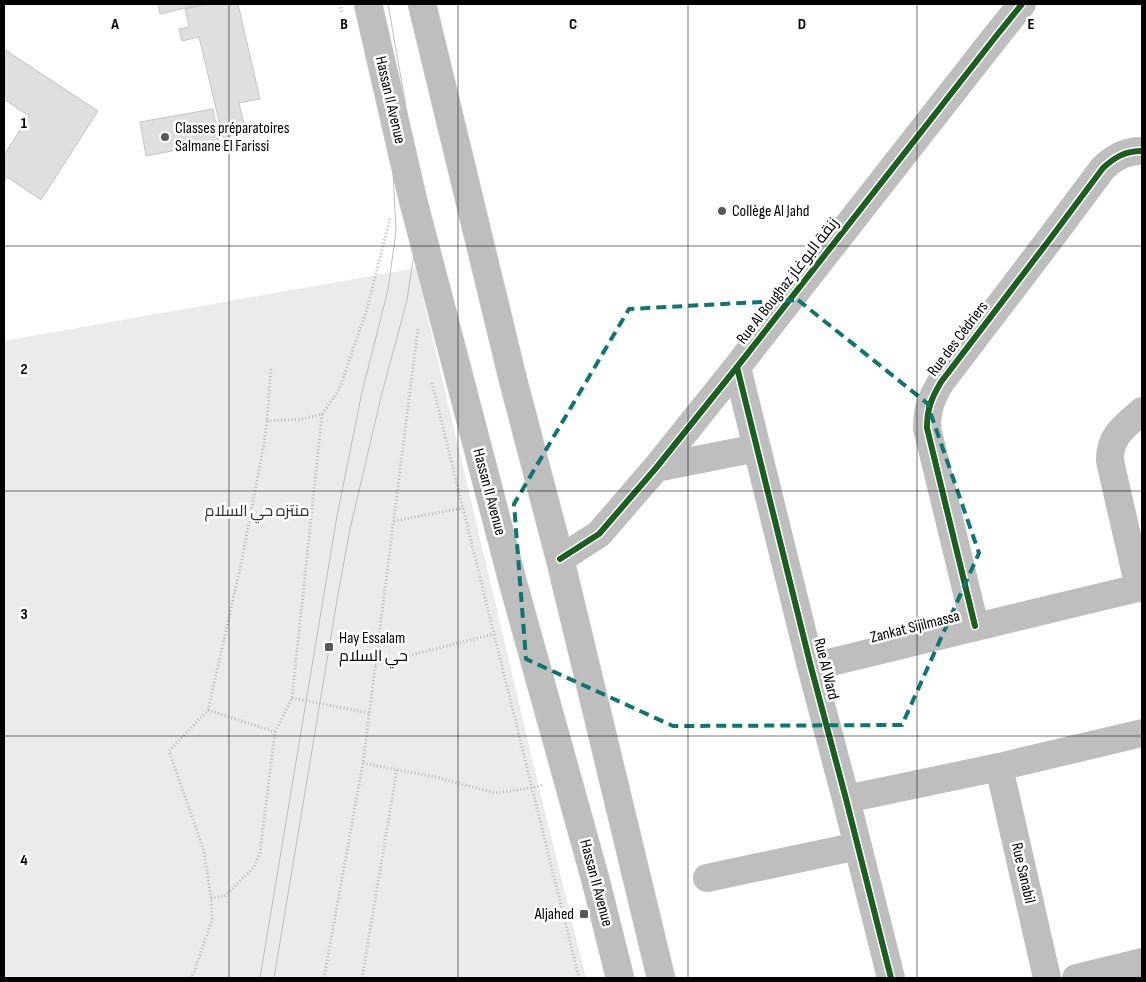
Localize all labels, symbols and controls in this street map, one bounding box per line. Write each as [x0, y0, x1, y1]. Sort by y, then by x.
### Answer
text: A [110, 15, 119, 34]
text: B [340, 15, 348, 34]
text: C [569, 15, 577, 34]
text: D [798, 15, 806, 34]
text: E [1028, 15, 1035, 34]
street label: Hassan II Avenue [371, 54, 409, 146]
text: 1 [21, 114, 28, 133]
place label: Classes préparatoires Salmane El Farissi [175, 119, 290, 156]
marker: Classes préparatoires Salmane El Farissi [159, 131, 171, 143]
place label: Collège Al Jahd [732, 202, 809, 221]
marker: Collège Al Jahd [716, 205, 728, 217]
street label: Rue Al Boughaz زنقة البوغاز [733, 214, 843, 348]
street label: Rue des Cédriers [924, 297, 993, 380]
text: 2 [20, 360, 28, 379]
street label: Hassan II Avenue [468, 446, 510, 538]
park label: منتزه حي السلام [204, 502, 310, 524]
text: 3 [20, 605, 28, 624]
street label: Zankat Sijilmassa [868, 607, 962, 647]
place label: Hay Essalam حي السلام [339, 629, 408, 669]
street label: Rue Al Ward [809, 636, 843, 702]
marker: Hay Essalam حي السلام [323, 641, 335, 653]
street label: Hassan II Avenue [575, 837, 617, 929]
street label: Rue Sanabil [1007, 841, 1039, 905]
text: 4 [20, 851, 28, 870]
place label: Aljahed [534, 905, 574, 924]
marker: Aljahed [578, 908, 590, 920]

